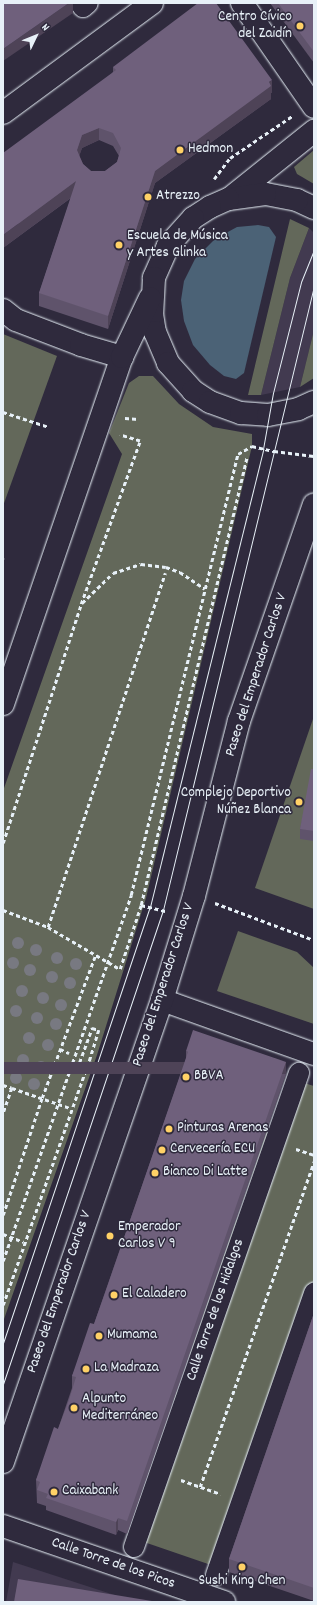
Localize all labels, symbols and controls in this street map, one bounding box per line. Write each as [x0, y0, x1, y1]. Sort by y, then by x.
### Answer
place label: Centro Cívico del Zaidín [218, 8, 292, 43]
north arrow [16, 16, 56, 56]
text: N [37, 20, 52, 35]
marker: Centro Cívico del Zaidín [295, 21, 305, 31]
place label: Hedmon [188, 141, 233, 159]
marker: Hedmon [175, 145, 185, 155]
place label: Atrezzo [156, 188, 200, 206]
marker: Atrezzo [143, 192, 153, 202]
place label: Escuela de Música y Artes Glinka [127, 227, 228, 262]
marker: Escuela de Música y Artes Glinka [114, 240, 124, 250]
street label: Paseo del Emperador Carlos V [222, 591, 292, 759]
place label: Complejo Deportivo Núñez Blanca [181, 784, 291, 819]
marker: Complejo Deportivo Núñez Blanca [294, 797, 304, 807]
street label: Paseo del Emperador Carlos V [129, 901, 199, 1069]
place label: BBVA [194, 1068, 224, 1086]
marker: BBVA [181, 1072, 191, 1082]
place label: Pinturas Arenas [177, 1120, 268, 1138]
marker: Pinturas Arenas [164, 1124, 174, 1134]
place label: Cervecería ECU [170, 1141, 255, 1159]
marker: Cervecería ECU [157, 1145, 167, 1155]
place label: Bianco Di Latte [163, 1164, 248, 1182]
marker: Bianco Di Latte [150, 1168, 160, 1178]
street label: Paseo del Emperador Carlos V [24, 1208, 96, 1376]
place label: Emperador Carlos V 9 [118, 1218, 181, 1253]
marker: Emperador Carlos V 9 [105, 1231, 115, 1241]
street label: Calle Torre de los Hidalgos [183, 1237, 249, 1383]
place label: El Caladero [122, 1286, 187, 1304]
marker: El Caladero [109, 1290, 119, 1300]
place label: Mumama [107, 1327, 157, 1345]
marker: Mumama [94, 1331, 104, 1341]
place label: La Madraza [94, 1360, 159, 1378]
marker: La Madraza [81, 1364, 91, 1374]
place label: Alpunto Mediterráneo [82, 1390, 158, 1425]
marker: Alpunto Mediterráneo [69, 1403, 79, 1413]
place label: Caixabank [62, 1483, 118, 1501]
marker: Caixabank [49, 1487, 59, 1497]
street label: Calle Torre de los Picos [49, 1534, 177, 1594]
marker: Sushi King Chen [237, 1562, 247, 1572]
place label: Sushi King Chen [199, 1573, 285, 1591]

